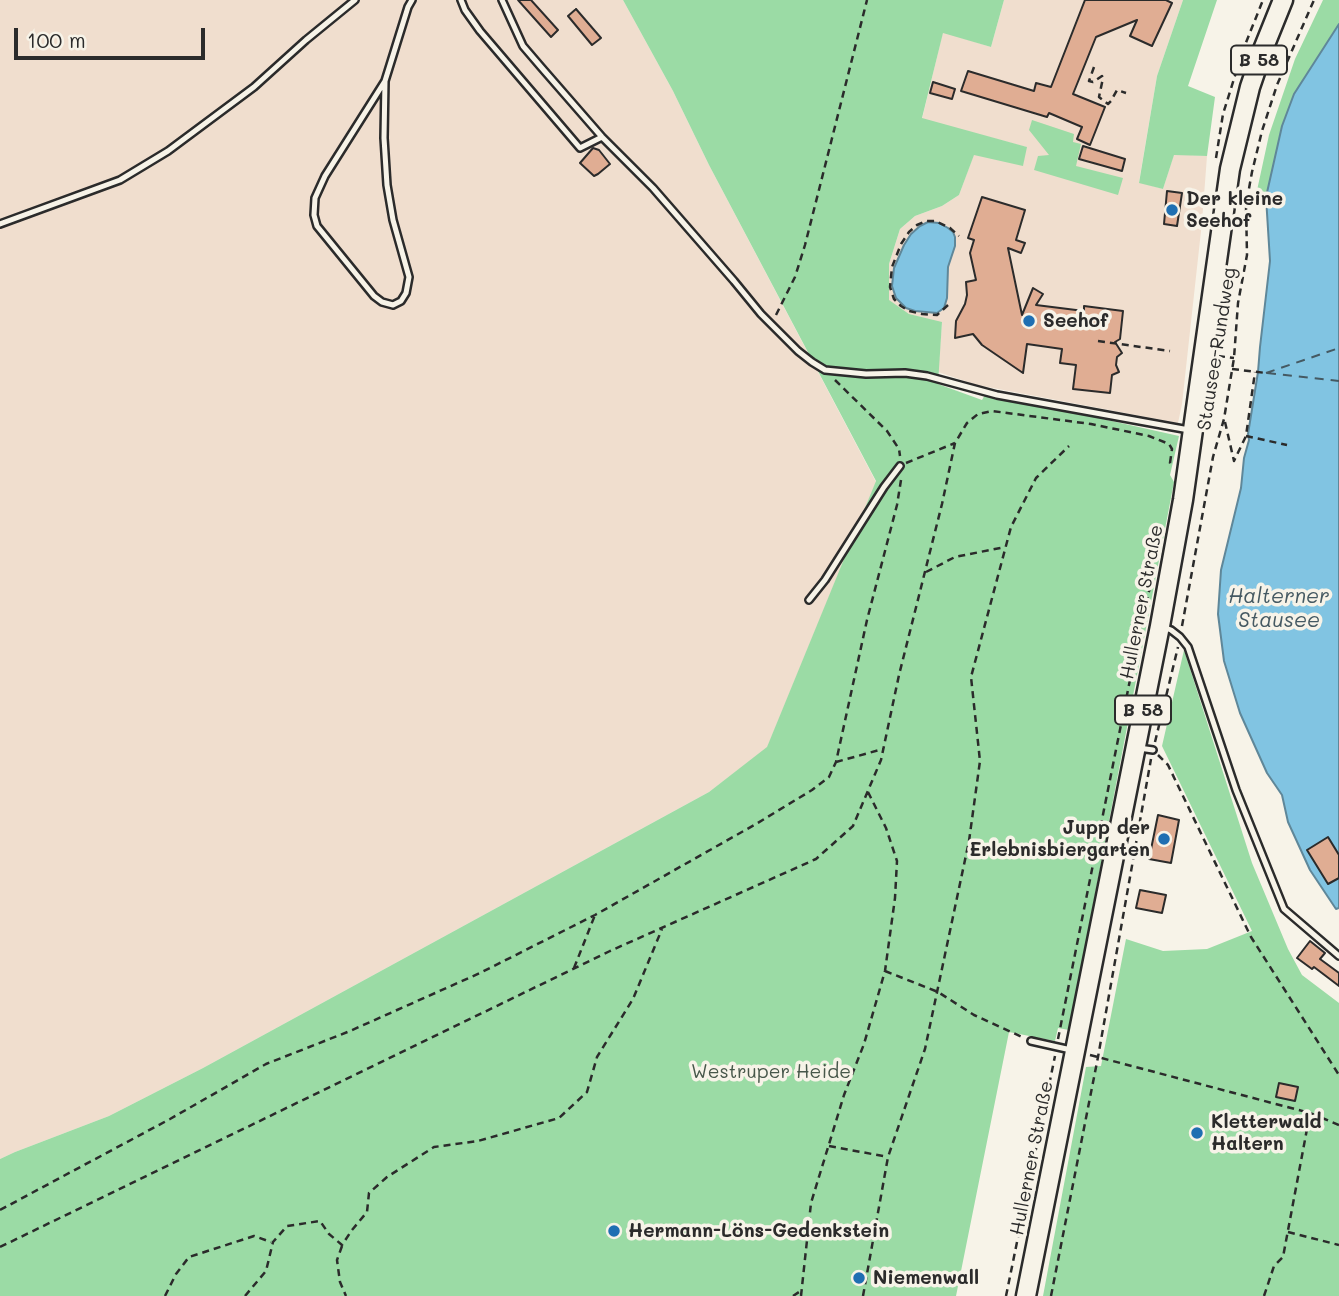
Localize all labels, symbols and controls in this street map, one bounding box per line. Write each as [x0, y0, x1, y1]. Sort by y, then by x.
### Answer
scale bar [18, 14, 208, 58]
text: 100 m [27, 26, 86, 53]
road number: B 58 [1231, 46, 1287, 74]
place label: Der kleine Seehof [1186, 188, 1283, 232]
marker: Der kleine Seehof [1164, 202, 1180, 218]
street label: Stausee-Rundweg [1193, 266, 1241, 432]
place label: Seehof [1043, 310, 1108, 332]
marker: Seehof [1021, 313, 1037, 329]
street label: Hullerner Straße [1116, 523, 1168, 681]
water label: Halterner Stausee [1228, 584, 1330, 634]
road number: B 58 [1115, 696, 1171, 724]
place label: Jupp der Erlebnisbiergarten [969, 817, 1150, 861]
marker: Jupp der Erlebnisbiergarten [1156, 831, 1172, 847]
park label: Westruper Heide [691, 1061, 851, 1083]
street label: Hullerner Straße [1006, 1079, 1058, 1237]
place label: Kletterwald Haltern [1211, 1111, 1322, 1155]
marker: Kletterwald Haltern [1189, 1125, 1205, 1141]
place label: Hermann-Löns-Gedenkstein [628, 1220, 889, 1242]
marker: Hermann-Löns-Gedenkstein [606, 1223, 622, 1239]
place label: Niemenwall [873, 1267, 979, 1289]
marker: Niemenwall [851, 1270, 867, 1286]

